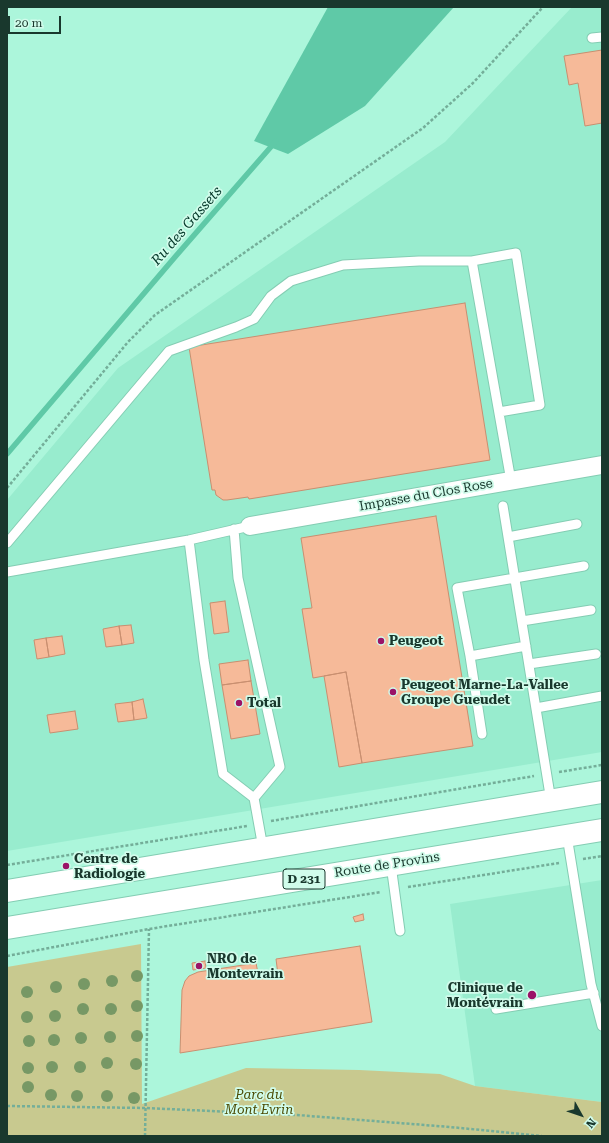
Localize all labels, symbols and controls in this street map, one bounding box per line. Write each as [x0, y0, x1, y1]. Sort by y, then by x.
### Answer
scale bar [10, 8, 63, 34]
text: 20 m [15, 16, 42, 30]
water label: Ru des Gassets [148, 183, 226, 269]
street label: Impasse du Clos Rose [358, 476, 494, 514]
place label: Peugeot [389, 633, 443, 649]
marker: Peugeot [376, 636, 386, 646]
place label: Peugeot Marne-La-Vallee Groupe Gueudet [401, 677, 568, 708]
marker: Peugeot Marne-La-Vallee Groupe Gueudet [388, 687, 398, 697]
place label: Total [247, 695, 281, 711]
marker: Total [234, 698, 244, 708]
street label: Route de Provins [333, 849, 441, 881]
place label: Centre de Radiologie [74, 851, 145, 882]
marker: Centre de Radiologie [61, 861, 71, 871]
road number: D 231 [283, 869, 325, 889]
place label: NRO de Montevrain [207, 951, 283, 982]
marker: NRO de Montevrain [194, 961, 204, 971]
place label: Clinique de Montévrain [447, 980, 523, 1011]
marker: Clinique de Montévrain [526, 989, 538, 1001]
park label: Parc du Mont Evrin [225, 1087, 293, 1118]
north arrow [561, 1095, 601, 1135]
text: N [583, 1116, 598, 1130]

